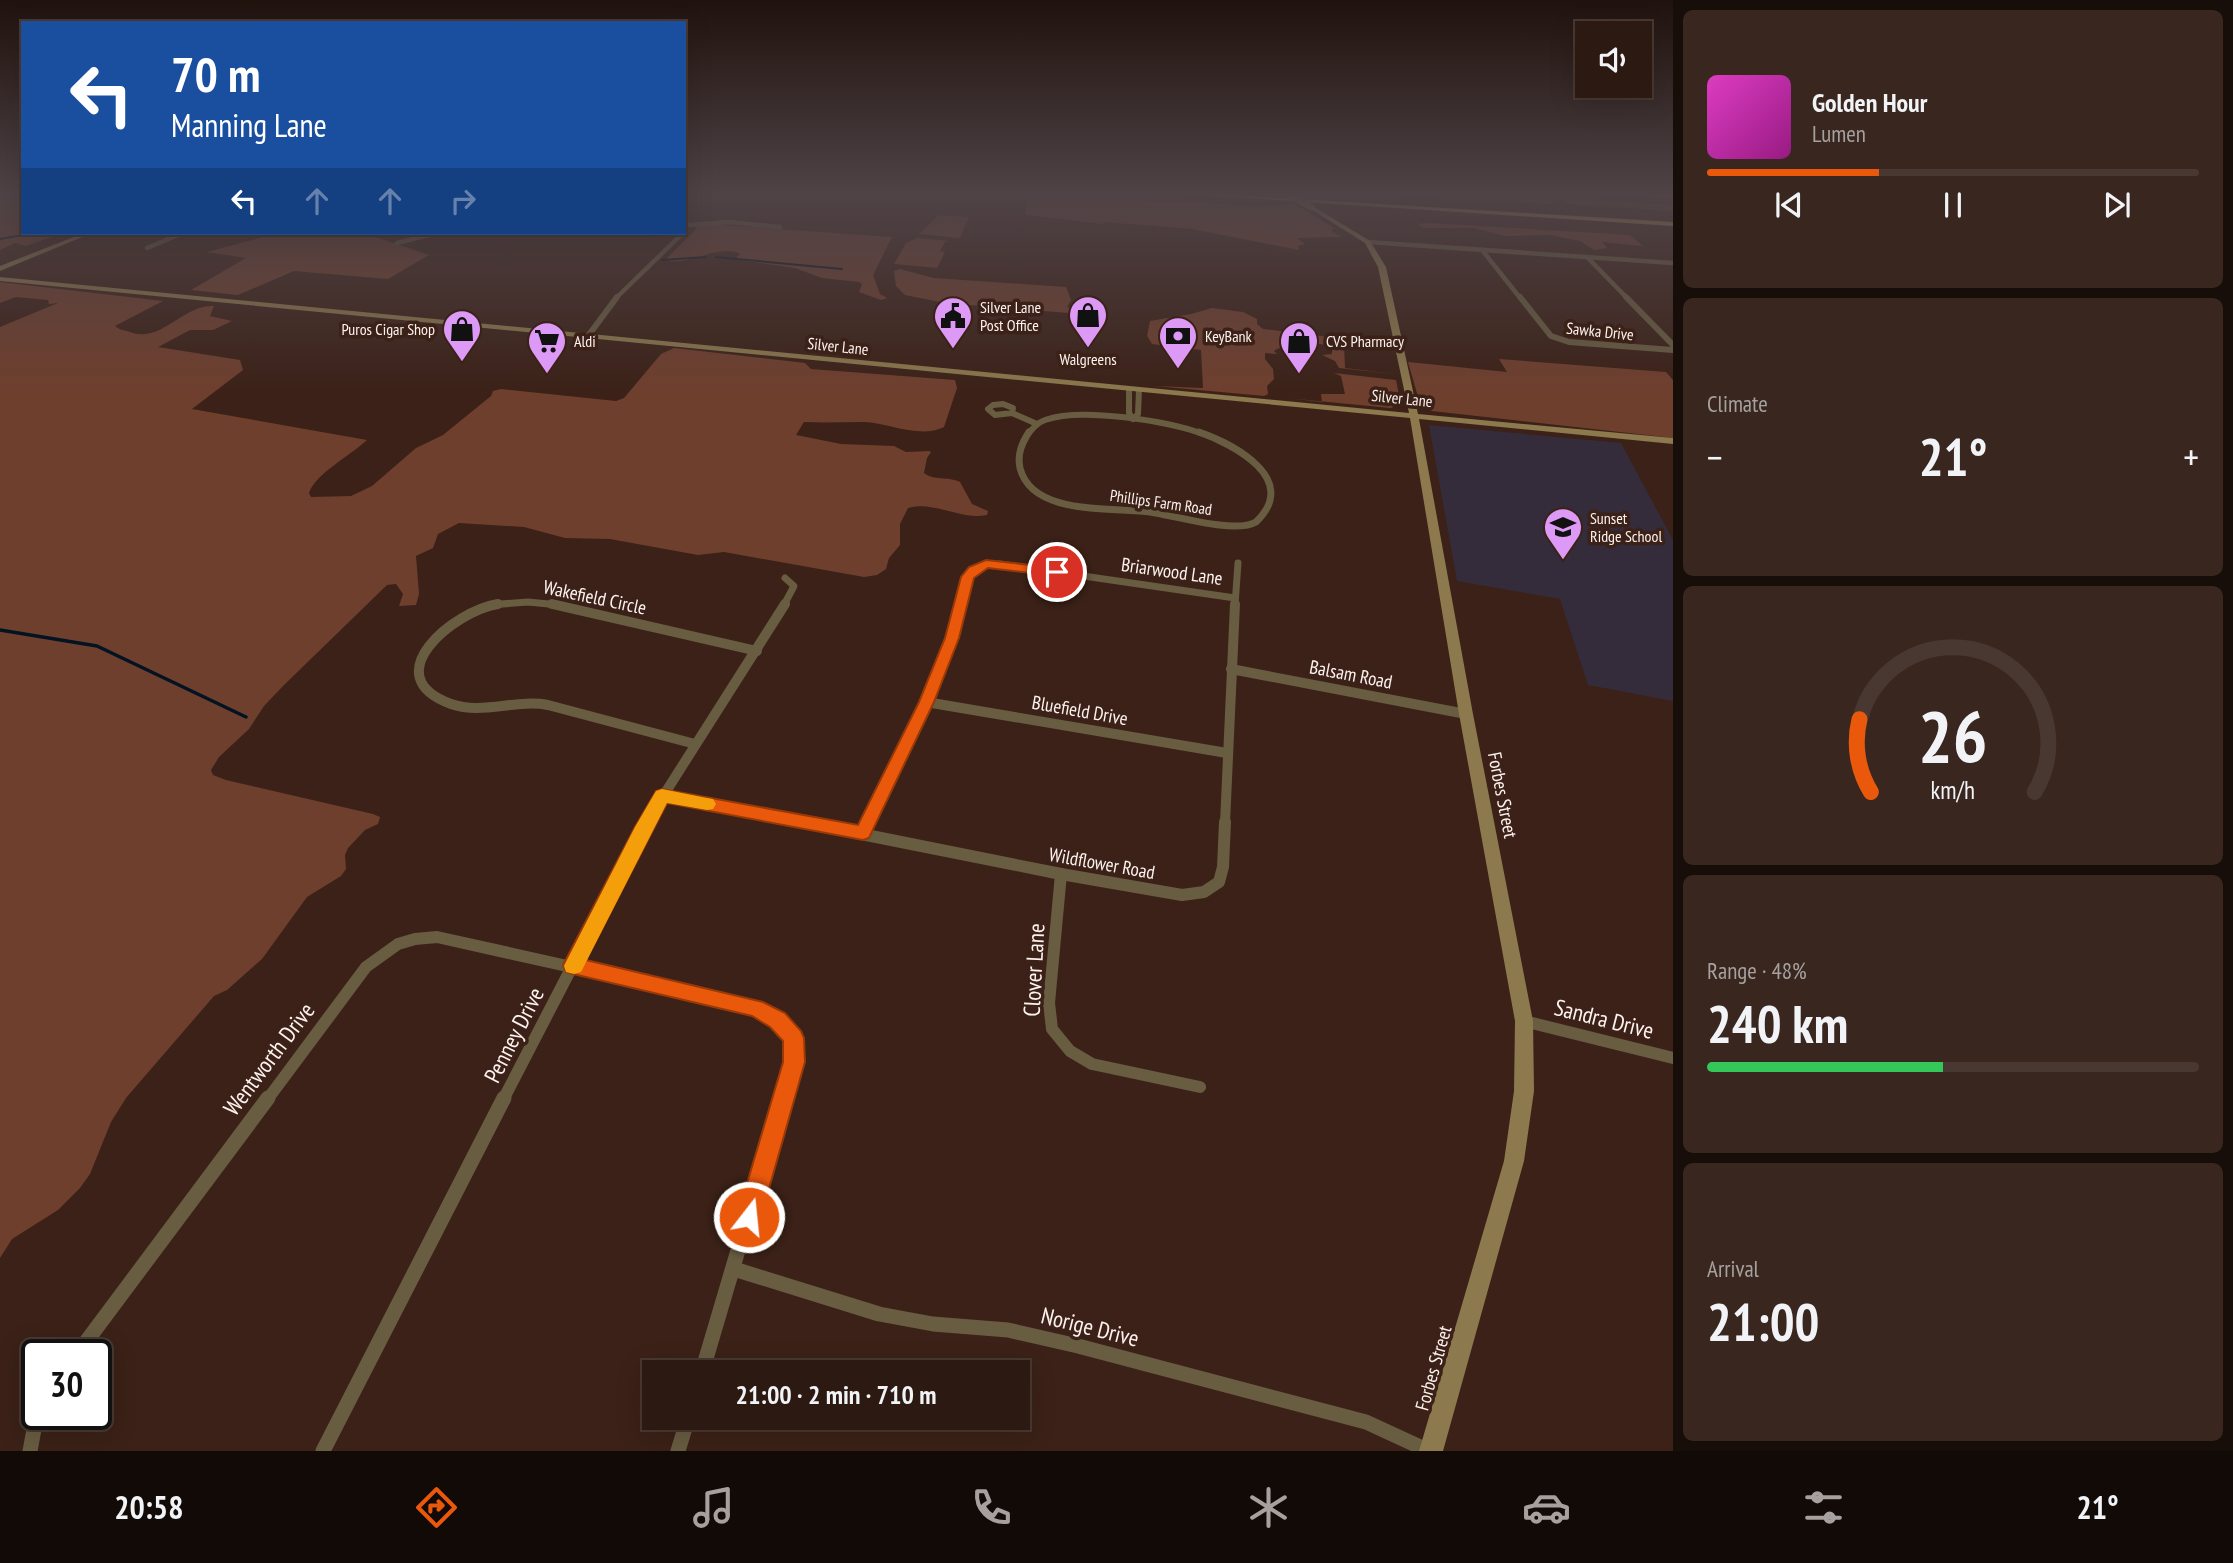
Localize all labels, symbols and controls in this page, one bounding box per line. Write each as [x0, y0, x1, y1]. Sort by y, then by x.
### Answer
map controls [1575, 21, 1652, 98]
button: sound [1575, 21, 1652, 98]
text: 70 m [171, 42, 260, 106]
icon: left [56, 49, 147, 140]
text: Golden Hour [1812, 86, 1927, 119]
text: Manning Lane [171, 104, 327, 146]
text: Lumen [1812, 119, 1866, 148]
icon: left [225, 182, 263, 220]
icon: ahead [298, 182, 336, 220]
icon: ahead [371, 182, 409, 220]
icon: right [444, 182, 482, 220]
icon: previous [1770, 186, 1808, 224]
icon: pause [1934, 186, 1972, 224]
icon: next [2098, 186, 2136, 224]
shop icon: Walgreens [1067, 294, 1109, 349]
public building icon: Silver Lane Post Office [932, 295, 974, 350]
place label: Silver Lane Post Office [980, 297, 1041, 335]
shop icon: Puros Cigar Shop [441, 308, 483, 363]
bank icon: KeyBank [1157, 315, 1199, 370]
street label: Sawka Drive [1565, 318, 1635, 344]
place label: Puros Cigar Shop [342, 319, 435, 339]
supermarket icon: Aldi [526, 320, 568, 375]
shop icon: CVS Pharmacy [1278, 320, 1320, 375]
place label: KeyBank [1205, 326, 1253, 346]
place label: Aldi [574, 331, 596, 351]
place label: CVS Pharmacy [1326, 331, 1404, 351]
street label: Silver Lane [807, 333, 869, 359]
place label: Walgreens [1059, 349, 1117, 369]
street label: Silver Lane [1371, 385, 1433, 411]
text: Climate [1707, 389, 1768, 418]
text: 21° [1919, 423, 1987, 490]
text: − [1707, 432, 1723, 481]
text: + [2183, 432, 2199, 481]
street label: Phillips Farm Road [1109, 485, 1213, 519]
school or university icon: Sunset Ridge School [1542, 506, 1584, 561]
place label: Sunset Ridge School [1590, 508, 1662, 546]
pin [1027, 542, 1087, 602]
street label: Briarwood Lane [1120, 552, 1224, 590]
icon: arrive [1038, 553, 1076, 591]
street label: Wakefield Circle [541, 574, 649, 620]
street label: Balsam Road [1308, 654, 1394, 694]
text: 26 [1918, 688, 1988, 782]
street label: Bluefield Drive [1030, 690, 1130, 730]
street label: Forbes Street [1483, 750, 1523, 841]
text: km/h [1931, 773, 1975, 805]
street label: Wildflower Road [1047, 842, 1157, 884]
street label: Clover Lane [1017, 923, 1050, 1017]
text: Range · 48% [1707, 956, 1807, 985]
street label: Penney Drive [477, 982, 550, 1087]
text: 240 km [1707, 990, 1848, 1057]
street label: Sandra Drive [1551, 992, 1657, 1045]
street label: Wentworth Drive [217, 997, 320, 1121]
position arrow [712, 1180, 786, 1254]
text: Arrival [1707, 1254, 1759, 1283]
text: 21:00 [1707, 1288, 1819, 1355]
street label: Norige Drive [1038, 1300, 1142, 1353]
street label: Forbes Street [1409, 1322, 1457, 1413]
speed limit sign: 30 [21, 1339, 112, 1430]
text: 21:00 · 2 min · 710 m [736, 1378, 936, 1411]
icon: directions [412, 1483, 461, 1532]
icon: music [689, 1483, 738, 1532]
icon: phone [967, 1483, 1016, 1532]
icon: climate [1244, 1483, 1293, 1532]
icon: car [1522, 1483, 1571, 1532]
icon: filters [1799, 1483, 1848, 1532]
text: 20:58 [114, 1486, 183, 1528]
text: 21° [2077, 1486, 2119, 1528]

